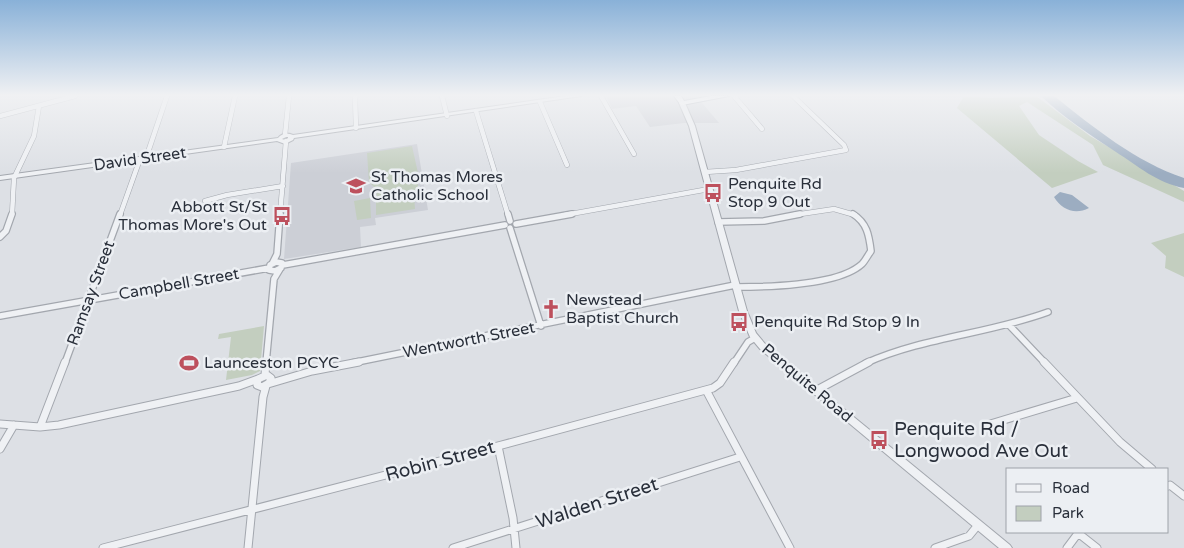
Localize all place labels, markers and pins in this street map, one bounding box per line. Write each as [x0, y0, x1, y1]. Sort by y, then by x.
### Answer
place label: St Thomas Mores Catholic School [371, 167, 503, 205]
place label: Penquite Rd Stop 9 Out [728, 174, 822, 212]
school or university icon: St Thomas Mores Catholic School [345, 175, 367, 197]
bus stop icon: Penquite Rd Stop 9 Out [702, 182, 724, 204]
place label: Abbott St/St Thomas More's Out [118, 197, 267, 235]
bus stop icon: Abbott St/St Thomas More's Out [271, 205, 293, 227]
place label: Newstead Baptist Church [566, 290, 679, 328]
church icon: Newstead Baptist Church [540, 298, 562, 320]
bus stop icon: Penquite Rd Stop 9 In [728, 311, 750, 333]
place label: Penquite Rd Stop 9 In [754, 312, 920, 332]
sports icon: Launceston PCYC [178, 352, 200, 374]
place label: Launceston PCYC [204, 353, 339, 373]
place label: Penquite Rd / Longwood Ave Out [894, 418, 1068, 462]
bus stop icon: Penquite Rd / Longwood Ave Out [868, 429, 890, 451]

